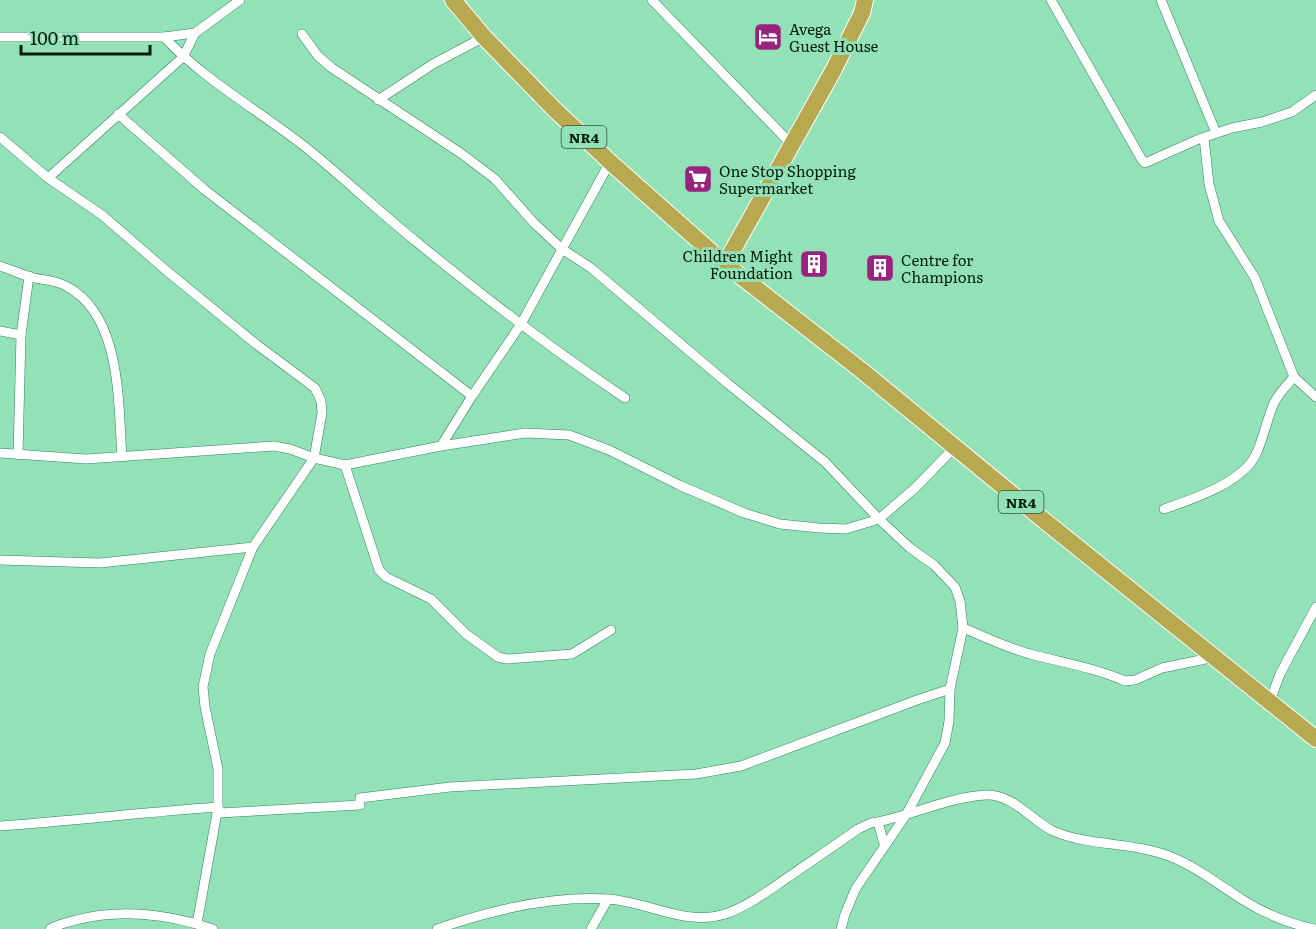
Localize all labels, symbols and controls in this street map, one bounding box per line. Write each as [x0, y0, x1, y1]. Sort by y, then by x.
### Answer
place label: Avega Guest House [789, 17, 878, 57]
scale bar [21, 18, 150, 56]
hotel icon: Avega Guest House [752, 21, 784, 53]
text: 100 m [30, 24, 79, 51]
road number: NR4 [562, 126, 606, 148]
place label: One Stop Shopping Supermarket [719, 159, 856, 199]
supermarket icon: One Stop Shopping Supermarket [682, 163, 714, 195]
place label: Children Might Foundation [683, 244, 793, 284]
building icon: Children Might Foundation [798, 248, 830, 280]
place label: Centre for Champions [901, 248, 983, 288]
building icon: Centre for Champions [864, 252, 896, 284]
road number: NR4 [998, 491, 1044, 513]

